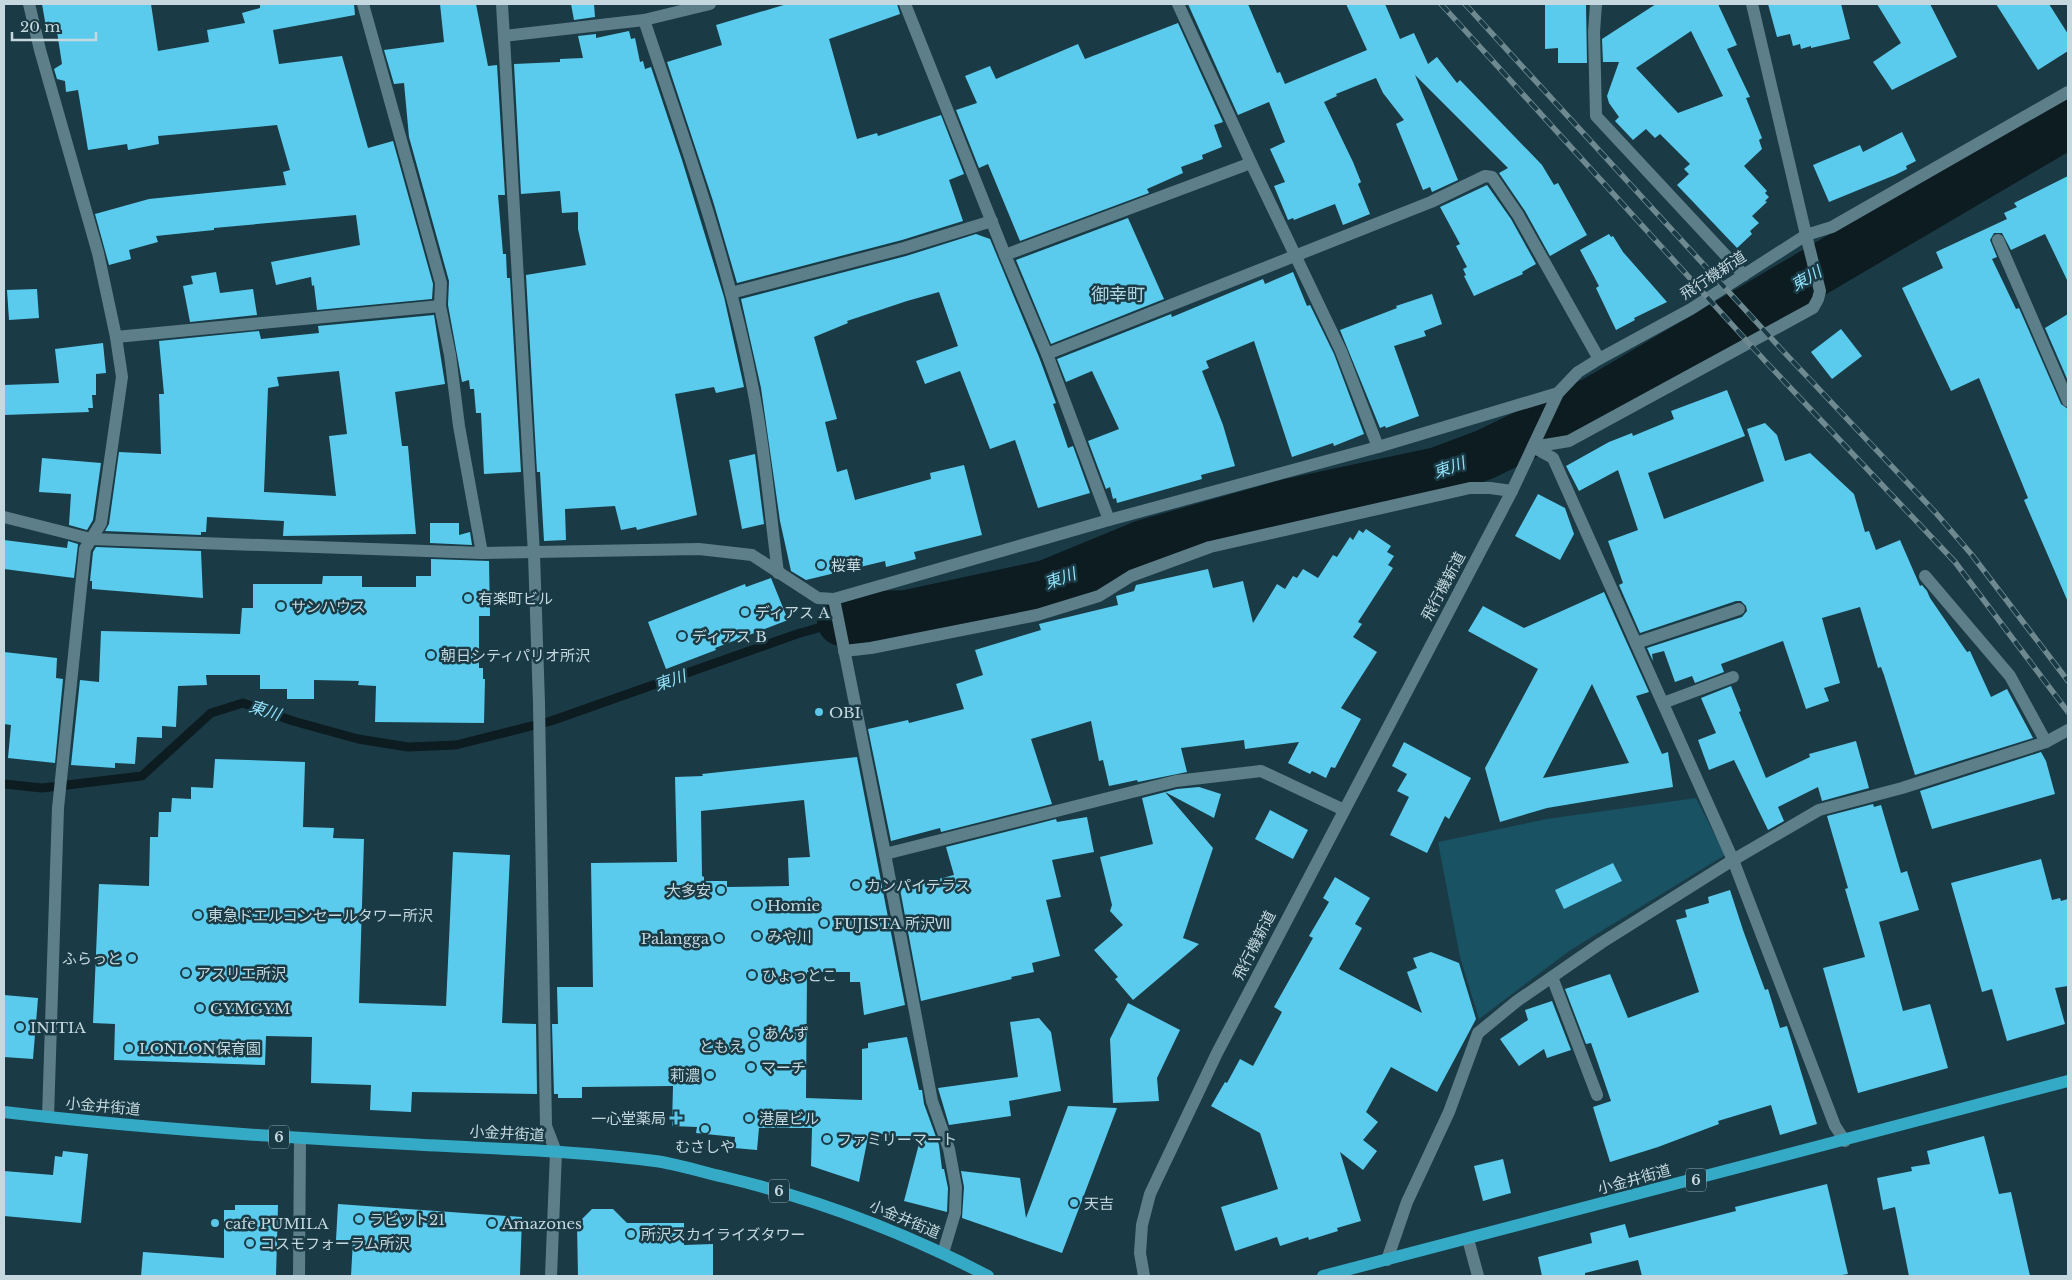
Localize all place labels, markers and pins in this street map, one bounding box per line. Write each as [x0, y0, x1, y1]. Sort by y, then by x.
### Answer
place label: 桜華 [831, 556, 861, 575]
marker: 桜華 [815, 559, 827, 571]
place label: 有楽町ビル [478, 589, 553, 608]
marker: 有楽町ビル [462, 592, 474, 604]
place label: サンハウス [291, 597, 366, 616]
marker: サンハウス [275, 600, 287, 612]
place label: ディアス A [755, 603, 830, 622]
marker: ディアス A [739, 606, 751, 618]
place label: ディアス B [692, 627, 767, 646]
marker: ディアス B [676, 630, 688, 642]
place label: 朝日シティパリオ所沢 [441, 646, 590, 665]
marker: 朝日シティパリオ所沢 [425, 649, 437, 661]
place label: OBI [829, 703, 861, 722]
marker: OBI [813, 706, 825, 718]
place label: カンパイテラス [866, 876, 970, 895]
marker: カンパイテラス [850, 879, 862, 891]
place label: 大多安 [666, 881, 711, 900]
marker: 大多安 [715, 884, 727, 896]
place label: Homie [767, 896, 820, 915]
marker: Homie [751, 899, 763, 911]
place label: 東急ドエルコンセールタワー所沢 [208, 906, 433, 925]
marker: 東急ドエルコンセールタワー所沢 [192, 909, 204, 921]
place label: FUJISTA 所沢Ⅶ [834, 914, 950, 933]
marker: FUJISTA 所沢Ⅶ [818, 917, 830, 929]
place label: みや川 [767, 927, 812, 946]
place label: Palangga [641, 929, 710, 948]
marker: みや川 [751, 930, 763, 942]
marker: Palangga [713, 932, 725, 944]
place label: ふらっと [62, 949, 122, 968]
marker: ふらっと [126, 952, 138, 964]
place label: アスリエ所沢 [196, 964, 286, 983]
place label: ひょっとこ [762, 966, 837, 985]
marker: アスリエ所沢 [180, 967, 192, 979]
marker: ひょっとこ [746, 969, 758, 981]
place label: GYMGYM [210, 999, 290, 1018]
marker: GYMGYM [194, 1002, 206, 1014]
place label: INITIA [30, 1018, 86, 1037]
marker: INITIA [14, 1021, 26, 1033]
place label: あんず [764, 1024, 809, 1043]
marker: あんず [748, 1027, 760, 1039]
place label: ともえ [699, 1037, 744, 1056]
place label: LONLON保育園 [139, 1039, 261, 1058]
marker: ともえ [748, 1040, 760, 1052]
marker: LONLON保育園 [123, 1042, 135, 1054]
place label: マーチ [761, 1058, 806, 1077]
marker: マーチ [745, 1061, 757, 1073]
place label: 莉濃 [670, 1066, 700, 1085]
marker: 莉濃 [704, 1069, 716, 1081]
place label: 一心堂薬局 [591, 1109, 666, 1128]
place label: 港屋ビル [759, 1109, 819, 1128]
marker: 一心堂薬局 [670, 1112, 682, 1124]
marker: 港屋ビル [743, 1112, 755, 1124]
marker: むさしや [699, 1123, 711, 1135]
place label: ファミリーマート [837, 1130, 957, 1149]
marker: ファミリーマート [821, 1133, 833, 1145]
place label: むさしや [675, 1137, 735, 1156]
place label: 天吉 [1084, 1194, 1114, 1213]
marker: 天吉 [1068, 1197, 1080, 1209]
place label: ラビット21 [369, 1210, 445, 1229]
marker: ラビット21 [353, 1213, 365, 1225]
place label: cafe PUMILA [225, 1214, 329, 1233]
place label: Amazones [501, 1214, 582, 1233]
marker: cafe PUMILA [209, 1217, 221, 1229]
marker: Amazones [486, 1217, 498, 1229]
place label: 所沢スカイライズタワー [641, 1225, 806, 1244]
marker: 所沢スカイライズタワー [625, 1228, 637, 1240]
place label: コスモフォーラム所沢 [260, 1234, 410, 1253]
marker: コスモフォーラム所沢 [244, 1237, 256, 1249]

